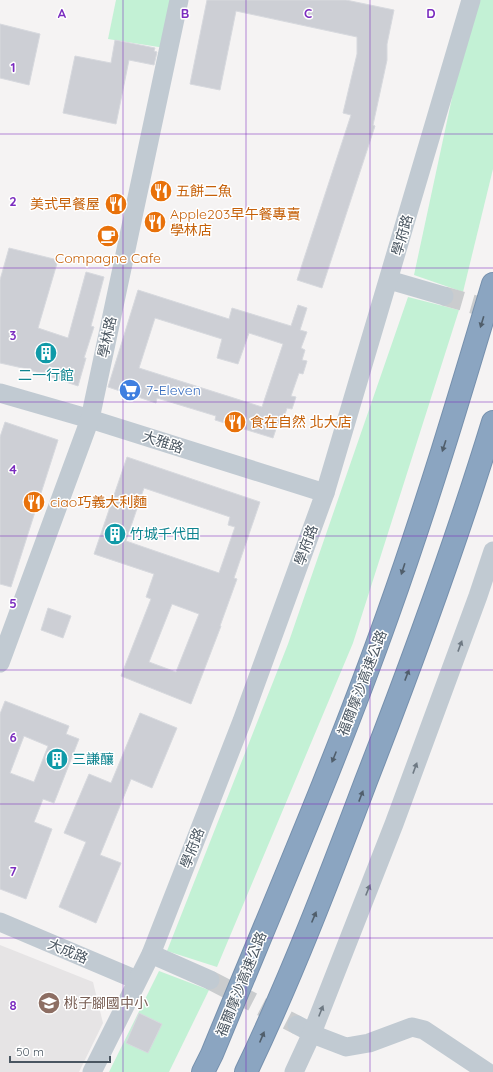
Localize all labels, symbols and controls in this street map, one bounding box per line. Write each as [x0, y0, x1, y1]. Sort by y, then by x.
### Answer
text: A [58, 5, 67, 21]
text: B [181, 5, 189, 21]
text: C [304, 5, 312, 21]
text: D [426, 5, 436, 21]
text: 1 [10, 59, 16, 75]
restaurant icon: 五餅二魚 [148, 178, 174, 204]
place label: 五餅二魚 [176, 182, 232, 200]
restaurant icon: 美式早餐屋 [103, 191, 129, 217]
text: 2 [9, 193, 17, 209]
place label: 美式早餐屋 [30, 195, 100, 213]
place label: Apple203早午餐專賣 學林店 [170, 205, 300, 239]
restaurant icon: Apple203早午餐專賣 學林店 [142, 209, 168, 235]
street label: 學府路 [388, 212, 416, 258]
cafe icon: Compagne Cafe [95, 223, 121, 249]
place label: Compagne Cafe [55, 249, 161, 267]
street label: 學林路 [94, 315, 120, 359]
one-way arrow [479, 316, 485, 328]
text: 3 [10, 327, 17, 343]
building icon: 二一行館 [33, 340, 59, 366]
place label: 二一行館 [18, 366, 74, 384]
supermarket icon: 7-Eleven [117, 377, 143, 403]
place label: 7-Eleven [146, 381, 201, 399]
restaurant icon: 食在自然 北大店 [222, 409, 248, 435]
place label: 食在自然 北大店 [250, 413, 352, 431]
street label: 大雅路 [140, 427, 186, 457]
one-way arrow [441, 440, 447, 452]
text: 4 [9, 461, 17, 477]
restaurant icon: ciao巧義大利麵 [21, 489, 47, 515]
place label: ciao巧義大利麵 [50, 493, 147, 511]
building icon: 竹城千代田 [102, 521, 128, 547]
street label: 學府路 [290, 522, 322, 568]
place label: 竹城千代田 [130, 525, 200, 543]
one-way arrow [400, 564, 406, 576]
text: 5 [9, 595, 17, 611]
street label: 福爾摩沙高速公路 [334, 627, 390, 739]
one-way arrow [457, 640, 463, 652]
one-way arrow [404, 668, 410, 680]
text: 6 [9, 729, 17, 745]
building icon: 三謙釀 [44, 746, 70, 772]
place label: 三謙釀 [72, 750, 114, 768]
one-way arrow [330, 752, 336, 764]
one-way arrow [412, 762, 418, 774]
one-way arrow [358, 790, 364, 802]
street label: 學府路 [176, 825, 208, 871]
text: 7 [9, 863, 17, 879]
one-way arrow [366, 883, 372, 895]
one-way arrow [311, 911, 317, 923]
street label: 福爾摩沙高速公路 [212, 929, 270, 1039]
street label: 大成路 [45, 935, 91, 967]
school or university icon: 桃子腳國中小 [36, 990, 62, 1016]
place label: 桃子腳國中小 [64, 994, 148, 1012]
text: 8 [9, 997, 17, 1013]
one-way arrow [318, 1004, 324, 1016]
one-way arrow [259, 1031, 265, 1042]
scale bar [10, 1038, 110, 1064]
text: 50 m [16, 1044, 44, 1059]

